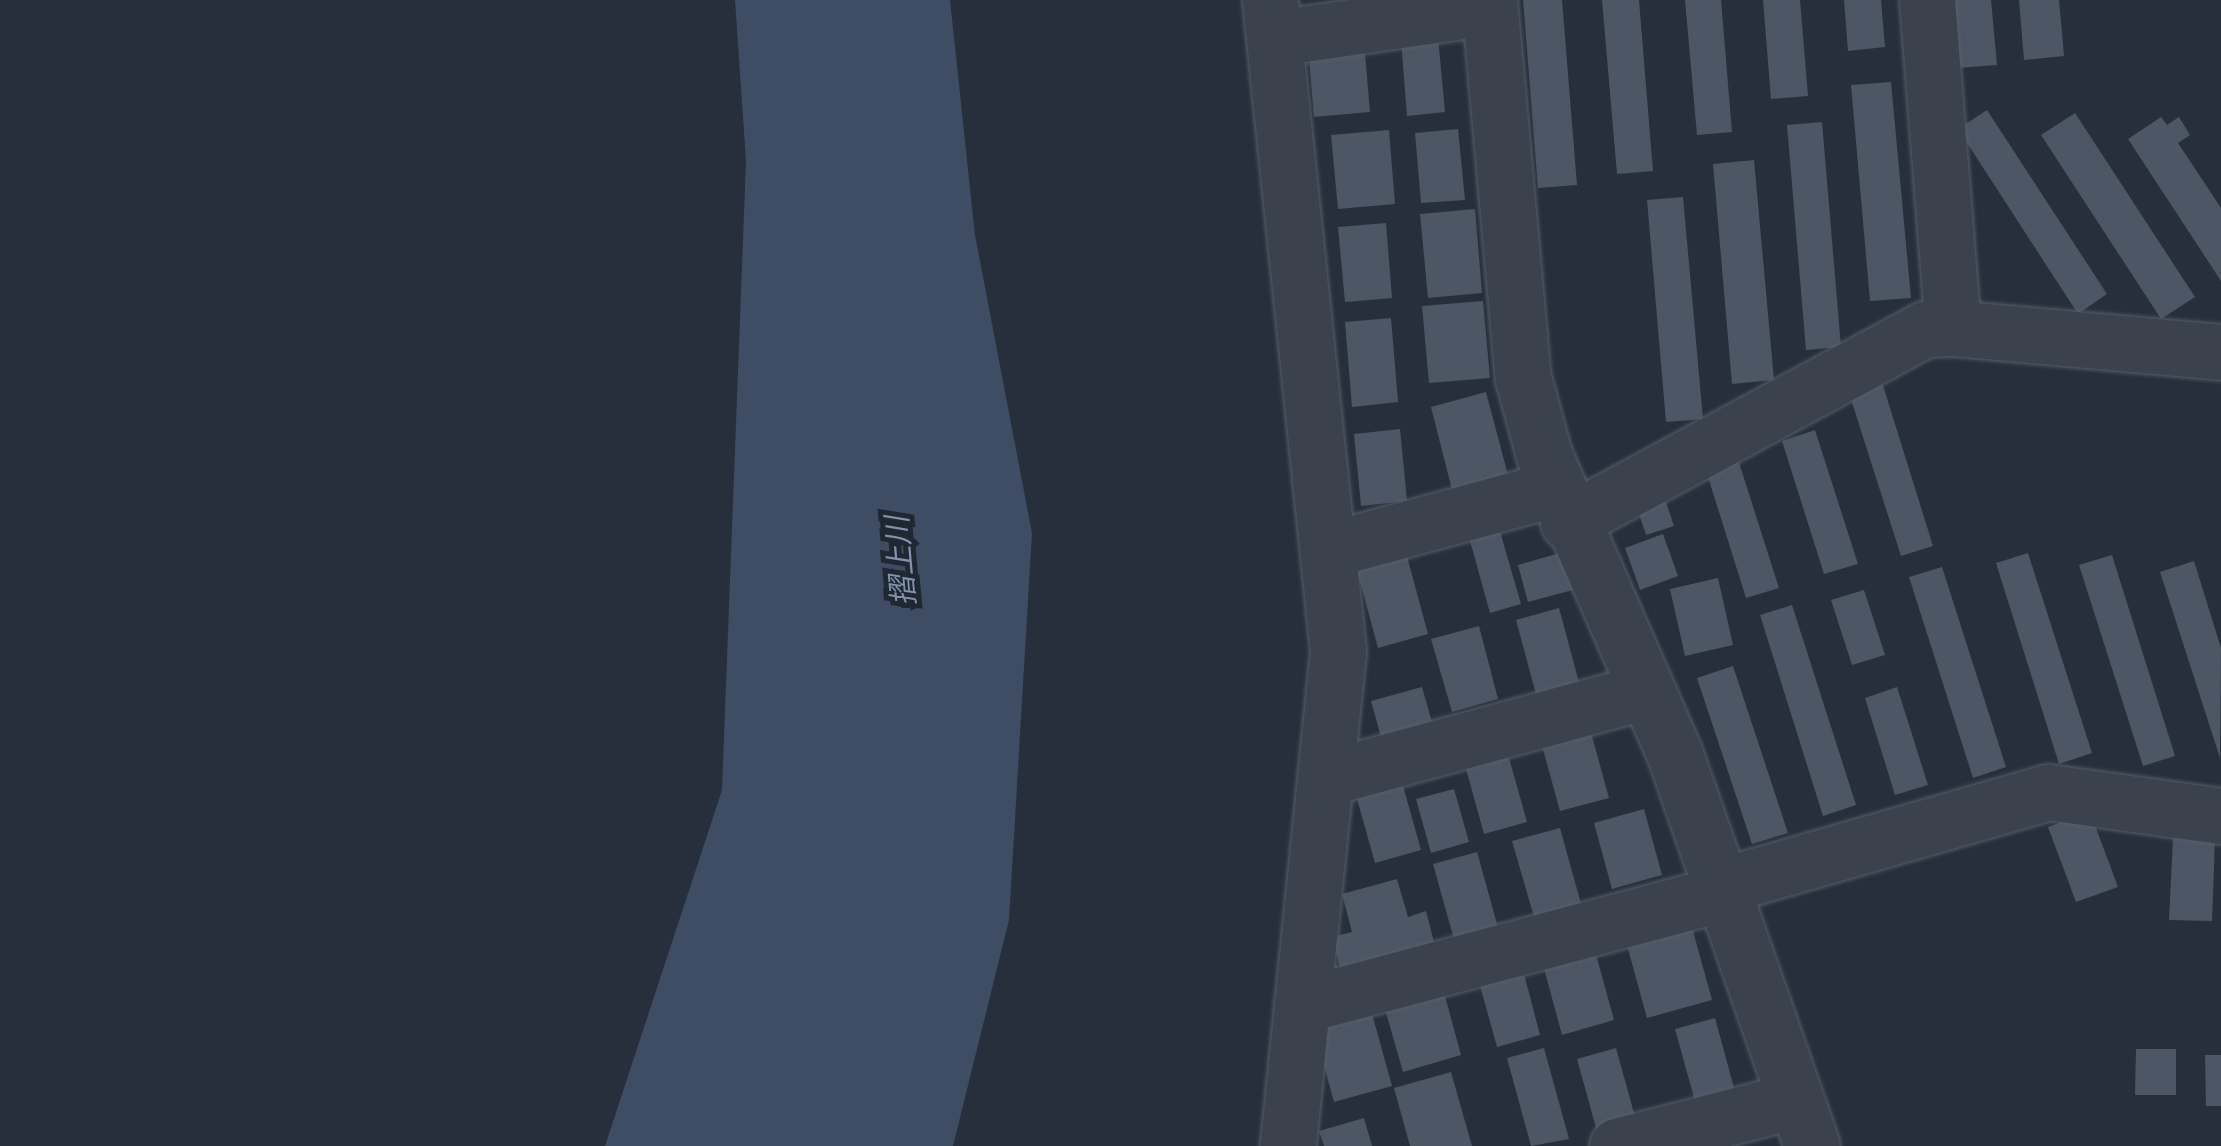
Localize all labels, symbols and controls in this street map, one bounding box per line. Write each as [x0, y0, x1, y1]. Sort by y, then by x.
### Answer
water label: 摺上川 [879, 515, 923, 607]

